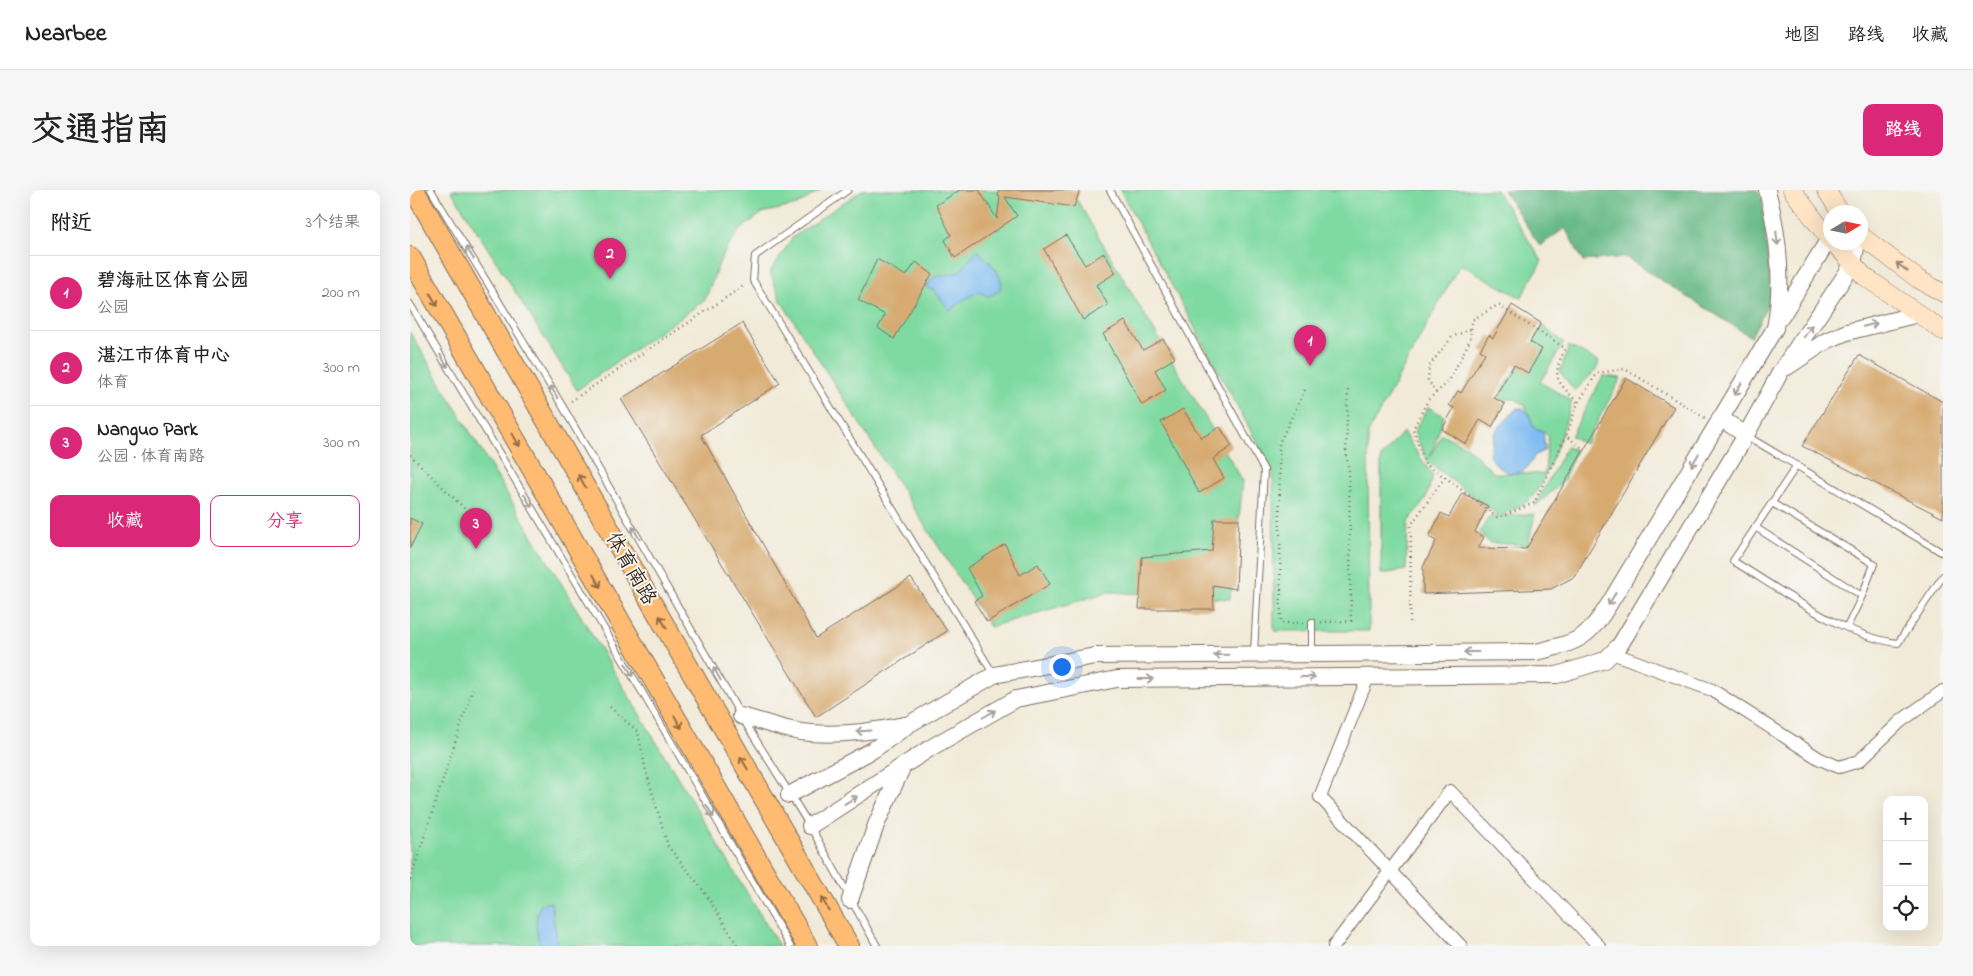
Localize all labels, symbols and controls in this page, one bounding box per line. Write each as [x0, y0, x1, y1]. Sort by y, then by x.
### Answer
text: Nearbee [25, 17, 107, 52]
text: 地图 [1784, 23, 1820, 49]
text: 路线 [1848, 23, 1884, 49]
text: 收藏 [1912, 23, 1948, 49]
button: 路线 [1863, 104, 1943, 156]
text: 交通指南 [30, 106, 170, 157]
north arrow [1823, 205, 1868, 250]
text: 附近 [50, 209, 92, 239]
text: 3个结果 [305, 211, 360, 235]
one-way arrow [1772, 229, 1782, 245]
pin: 2 [594, 238, 626, 279]
one-way arrow [465, 247, 475, 261]
one-way arrow [1895, 262, 1909, 272]
text: 碧海社区体育公园 [97, 268, 249, 295]
text: 1 [63, 281, 69, 305]
text: 200 m [322, 281, 360, 305]
one-way arrow [430, 292, 440, 306]
text: 公园 [97, 296, 129, 320]
one-way arrow [1862, 320, 1878, 329]
one-way arrow [1803, 324, 1813, 338]
pin: 1 [1294, 325, 1326, 366]
text: 湛江市体育中心 [97, 343, 230, 370]
one-way arrow [440, 354, 450, 368]
text: 2 [62, 356, 70, 380]
text: 300 m [323, 356, 360, 380]
text: 体育 [97, 371, 129, 395]
one-way arrow [1732, 382, 1742, 396]
one-way arrow [549, 386, 559, 400]
text: Nanguo Park [97, 417, 198, 444]
text: 3 [63, 431, 69, 455]
text: 300 m [323, 431, 360, 455]
one-way arrow [511, 433, 521, 447]
text: 公园 · 体育南路 [97, 445, 204, 469]
one-way arrow [1690, 452, 1700, 466]
one-way arrow [577, 474, 587, 489]
one-way arrow [523, 493, 533, 507]
button: 收藏 [50, 495, 200, 547]
button: 分享 [210, 495, 360, 547]
pin: 3 [460, 508, 492, 549]
one-way arrow [630, 526, 640, 541]
street label: 体育南路 [597, 527, 663, 612]
one-way arrow [592, 574, 602, 588]
one-way arrow [1607, 592, 1617, 606]
one-way arrow [658, 615, 667, 630]
one-way arrow [1463, 648, 1479, 657]
one-way arrow [1213, 650, 1229, 659]
your location [1049, 654, 1075, 680]
one-way arrow [625, 662, 635, 676]
one-way arrow [712, 666, 722, 681]
one-way arrow [1300, 672, 1316, 682]
one-way arrow [1137, 674, 1153, 684]
one-way arrow [982, 709, 997, 719]
one-way arrow [674, 714, 683, 729]
one-way arrow [855, 726, 871, 735]
one-way arrow [739, 756, 748, 771]
one-way arrow [844, 794, 858, 804]
map controls [1883, 796, 1928, 931]
button: + [1883, 796, 1928, 841]
one-way arrow [706, 803, 716, 817]
button: − [1883, 841, 1928, 886]
button: locate [1883, 886, 1928, 931]
one-way arrow [820, 896, 830, 911]

